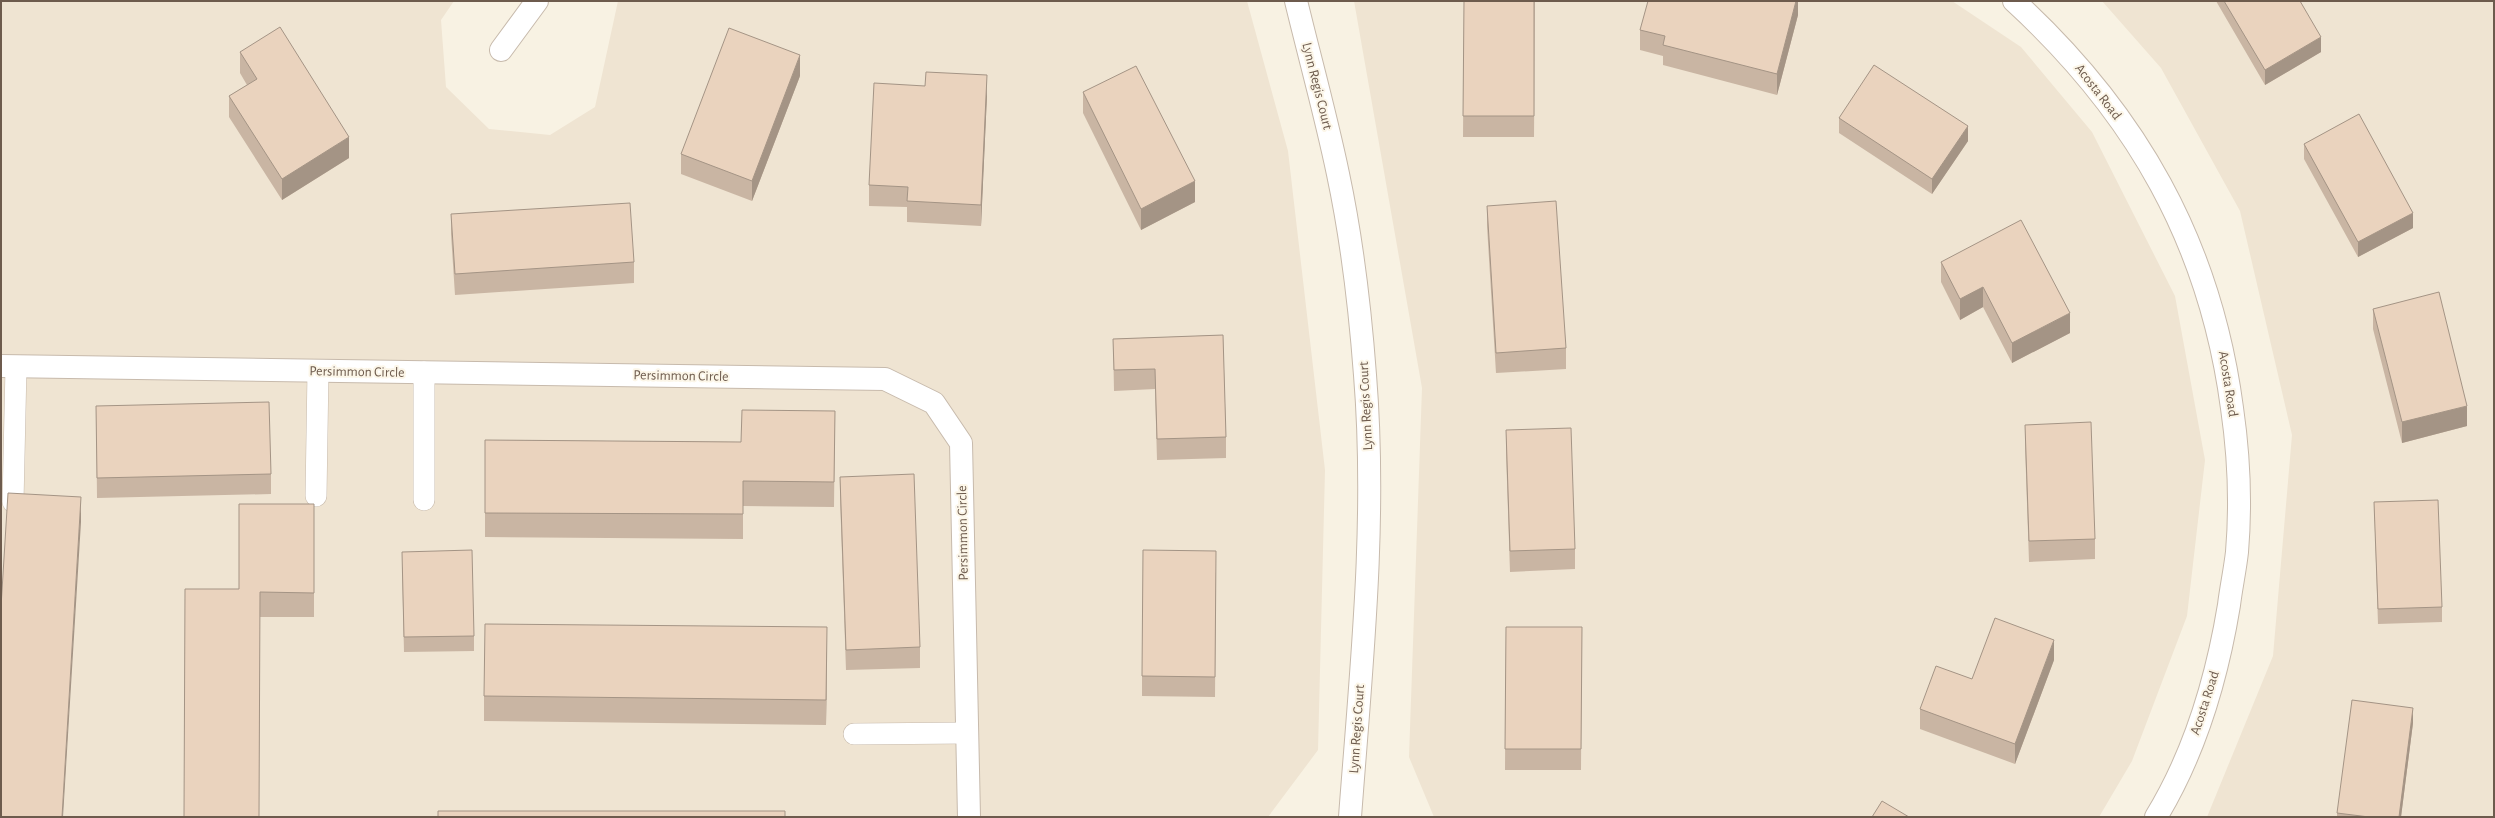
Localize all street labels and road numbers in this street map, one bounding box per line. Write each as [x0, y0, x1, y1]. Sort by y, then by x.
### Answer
street label: Lynn Regis Court [1299, 41, 1335, 131]
street label: Acosta Road [2072, 62, 2124, 122]
street label: Acosta Road [2216, 350, 2240, 418]
street label: Lynn Regis Court [1357, 361, 1375, 451]
street label: Persimmon Circle [309, 364, 405, 380]
street label: Persimmon Circle [633, 368, 729, 384]
street label: Persimmon Circle [955, 485, 971, 581]
street label: Acosta Road [2188, 669, 2222, 737]
street label: Lynn Regis Court [1347, 683, 1367, 774]

